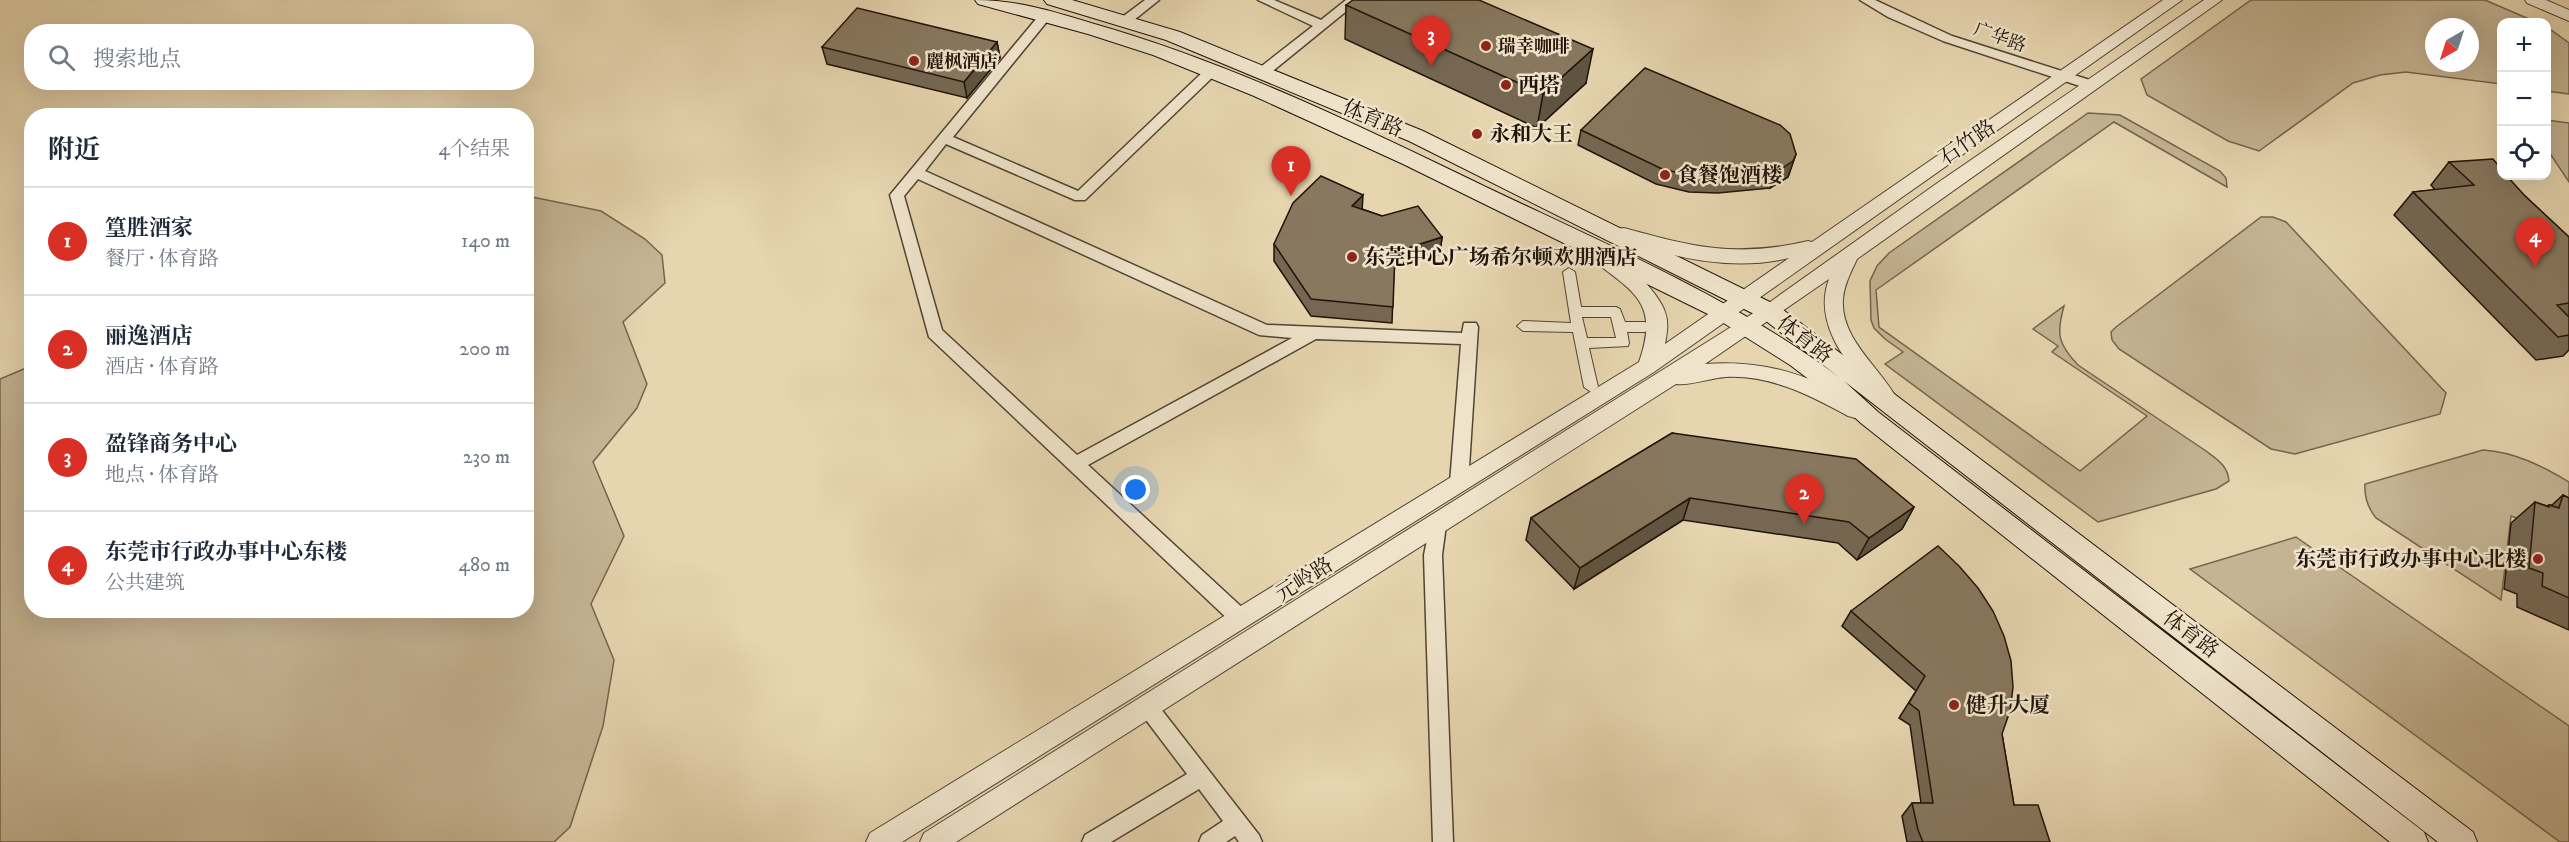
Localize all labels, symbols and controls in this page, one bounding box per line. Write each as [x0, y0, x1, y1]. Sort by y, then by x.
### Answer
pin: 3 [1412, 16, 1450, 66]
street label: 广华路 [1971, 18, 2029, 58]
north arrow [2425, 18, 2479, 72]
map controls [2497, 18, 2551, 180]
button: + [2497, 18, 2551, 72]
search box [24, 24, 534, 90]
place label: 瑞幸咖啡 [1498, 36, 1570, 58]
marker: 瑞幸咖啡 [1479, 39, 1493, 53]
icon: search [45, 41, 78, 74]
text: 搜索地点 [93, 46, 181, 73]
place label: 麗枫酒店 [926, 51, 998, 73]
marker: 麗枫酒店 [907, 54, 921, 68]
button: − [2497, 72, 2551, 126]
place label: 西塔 [1518, 73, 1560, 99]
marker: 西塔 [1499, 78, 1513, 92]
street label: 体育路 [1339, 95, 1407, 143]
street label: 石竹路 [1934, 114, 2001, 171]
place label: 永和大王 [1489, 122, 1573, 148]
button: locate [2497, 126, 2551, 180]
marker: 永和大王 [1470, 127, 1484, 141]
text: 附近 [48, 134, 100, 167]
text: 4个结果 [438, 137, 510, 162]
pin: 1 [1272, 146, 1310, 196]
place label: 食餐饱酒楼 [1677, 163, 1782, 189]
marker: 食餐饱酒楼 [1658, 168, 1672, 182]
text: 篁胜酒家 [105, 215, 193, 242]
pin: 4 [2516, 218, 2554, 267]
text: 1 [64, 229, 71, 254]
text: 140 m [461, 229, 510, 254]
place label: 东莞中心广场希尔顿欢朋酒店 [1364, 245, 1637, 271]
text: 餐厅 · 体育路 [105, 247, 218, 272]
marker: 东莞中心广场希尔顿欢朋酒店 [1345, 250, 1359, 264]
street label: 体育路 [1771, 310, 1837, 369]
text: 丽逸酒店 [105, 323, 193, 350]
text: 2 [63, 337, 72, 362]
text: 200 m [459, 337, 510, 362]
text: 酒店 · 体育路 [105, 355, 218, 380]
text: 盈锋商务中心 [105, 431, 237, 458]
text: 3 [64, 445, 71, 470]
text: 230 m [463, 445, 510, 470]
text: 地点 · 体育路 [105, 463, 218, 488]
pin: 2 [1784, 474, 1824, 524]
your location [1121, 475, 1150, 504]
text: 东莞市行政办事中心东楼 [105, 539, 347, 566]
place label: 东莞市行政办事中心北楼 [2295, 547, 2526, 573]
street label: 元岭路 [1271, 552, 1338, 608]
marker: 东莞市行政办事中心北楼 [2531, 552, 2545, 566]
text: 4 [62, 553, 73, 578]
text: 480 m [458, 553, 510, 578]
text: 公共建筑 [105, 571, 185, 596]
street label: 体育路 [2157, 605, 2223, 664]
place label: 健升大厦 [1966, 693, 2050, 719]
marker: 健升大厦 [1947, 698, 1961, 712]

